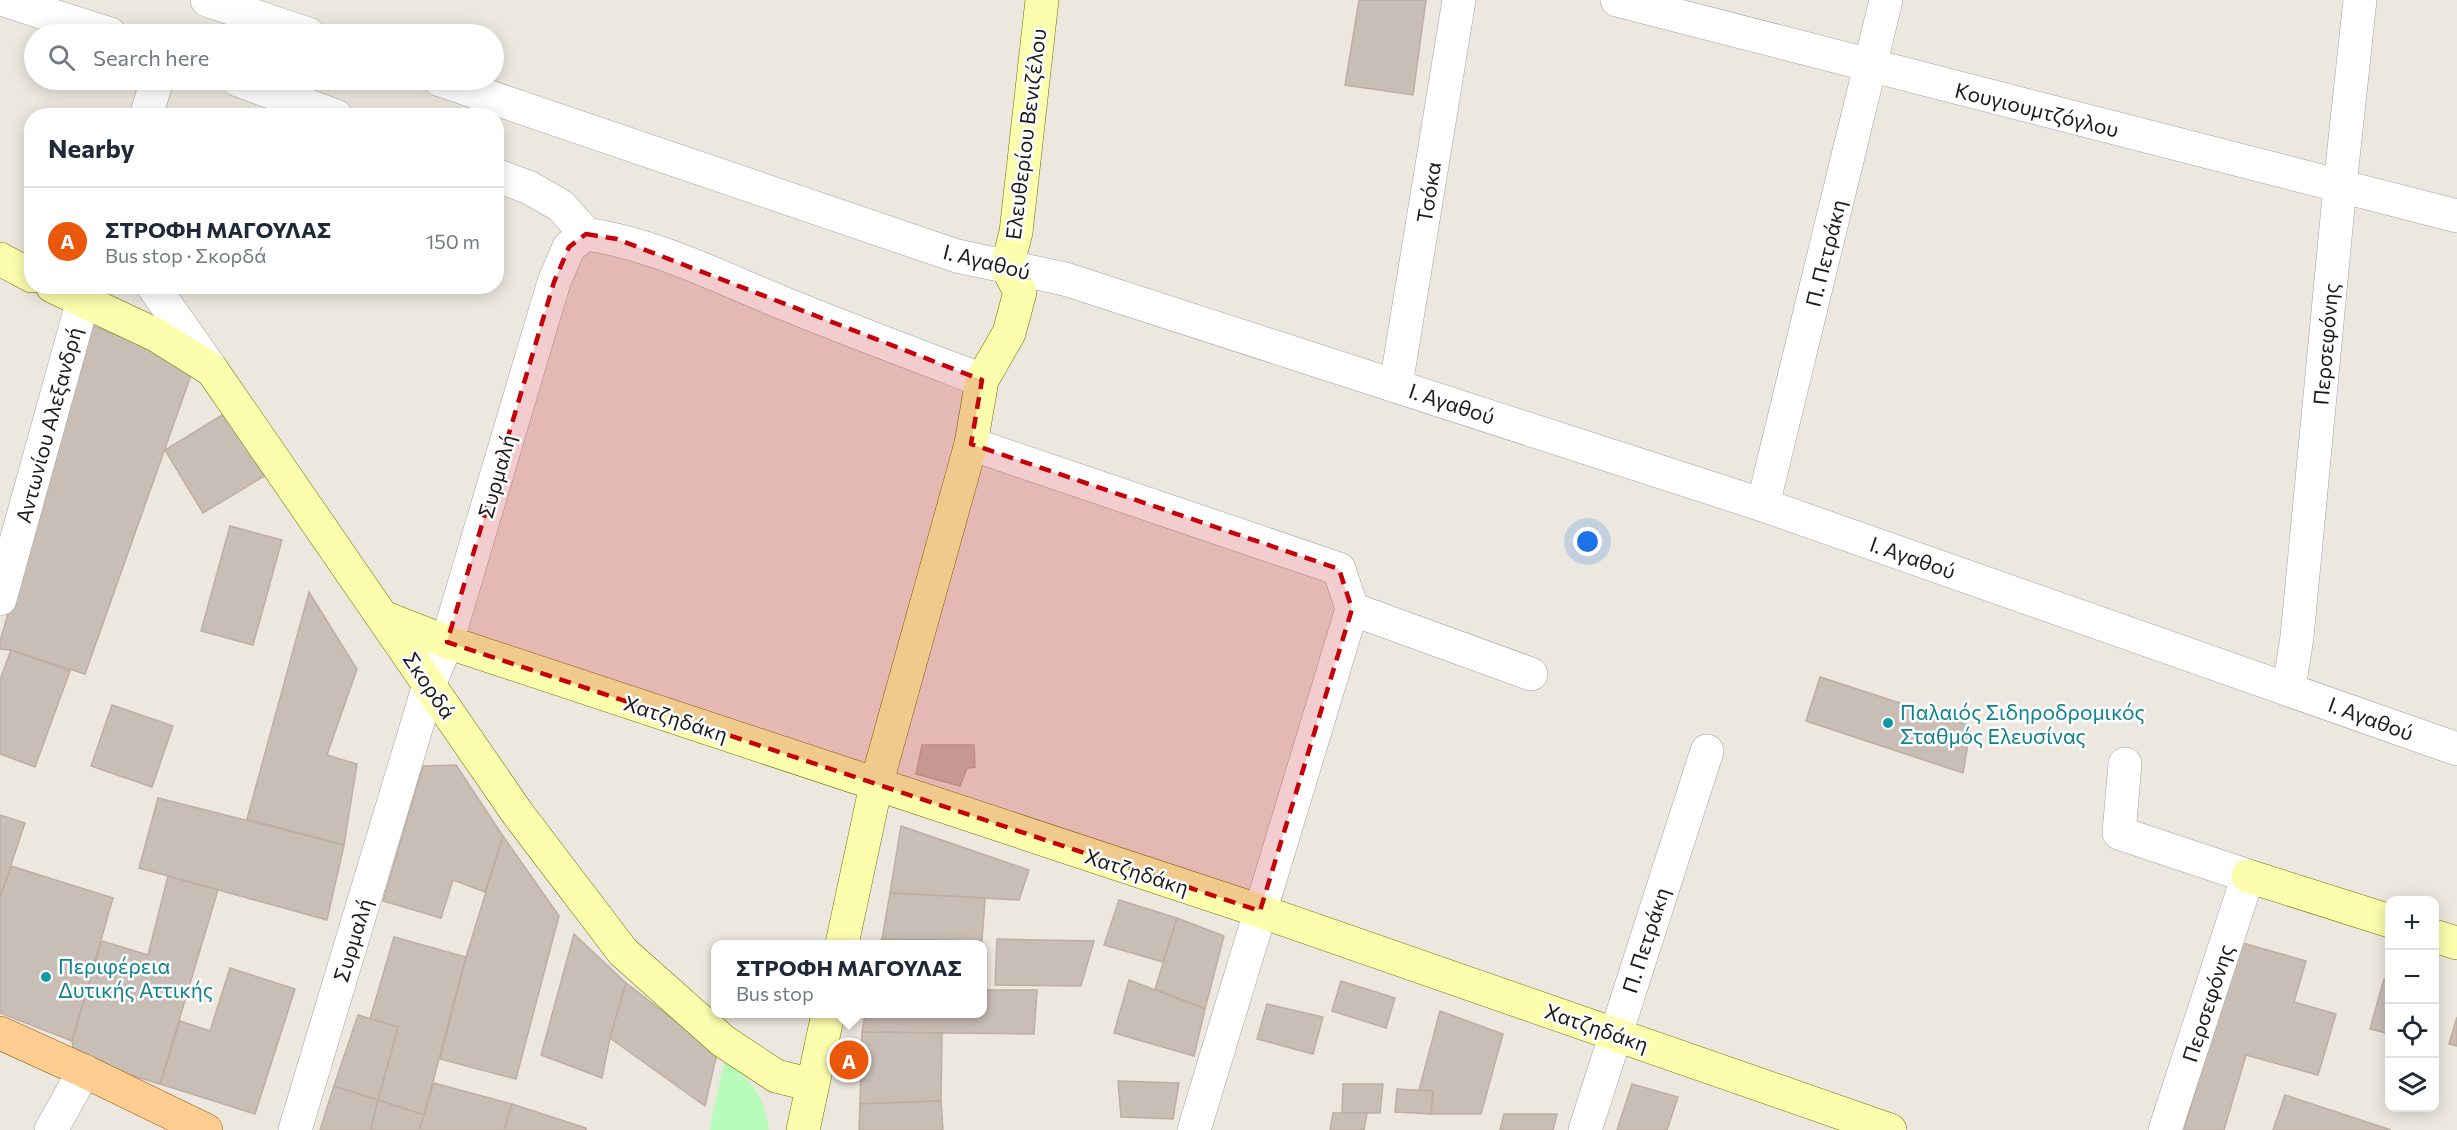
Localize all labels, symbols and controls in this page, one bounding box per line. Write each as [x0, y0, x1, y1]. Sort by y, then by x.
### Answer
search box [24, 24, 504, 90]
street label: Ελευθερίου Βενιζέλου [1000, 27, 1050, 241]
icon: search [45, 41, 78, 74]
text: Search here [93, 44, 209, 71]
street label: Κουγιουμτζόγλου [1952, 77, 2122, 141]
text: Nearby [48, 132, 135, 163]
street label: Τσόκα [1411, 160, 1445, 224]
street label: Π. Πετράκη [1800, 197, 1850, 309]
text: ΣΤΡΟΦΗ ΜΑΓΟΥΛΑΣ [105, 216, 331, 243]
text: A [60, 229, 75, 253]
text: 150 m [426, 229, 480, 253]
street label: Ι. Αγαθού [941, 238, 1033, 284]
text: Bus stop · Σκορδά [105, 243, 267, 267]
street label: Περσεφόνης [2307, 282, 2343, 406]
street label: Αντωνίου Αλεξανδρή [10, 324, 86, 526]
street label: Ι. Αγαθού [1406, 377, 1498, 429]
street label: Συρμαλή [472, 431, 520, 521]
your location [1573, 527, 1602, 556]
street label: Ι. Αγαθού [1867, 531, 1959, 583]
street label: Σκορδά [399, 647, 461, 723]
street label: Χατζηδάκη [621, 689, 731, 747]
street label: Ι. Αγαθού [2325, 691, 2417, 745]
place label: Παλαιός Σιδηροδρομικός Σταθμός Ελευσίνας [1900, 699, 2145, 748]
marker: Παλαιός Σιδηροδρομικός Σταθμός Ελευσίνας [1881, 716, 1895, 730]
street label: Χατζηδάκη [1082, 842, 1192, 900]
street label: Π. Πετράκη [1616, 884, 1674, 996]
street label: Συρμαλή [328, 895, 376, 985]
map controls [2385, 896, 2439, 1112]
button: + [2385, 896, 2439, 950]
popup [711, 940, 987, 1018]
street label: Περσεφόνης [2176, 941, 2238, 1065]
button: − [2385, 950, 2439, 1004]
place label: Περιφέρεια Δυτικής Αττικής [58, 953, 213, 1002]
text: ΣΤΡΟΦΗ ΜΑΓΟΥΛΑΣ [736, 954, 962, 981]
marker: Περιφέρεια Δυτικής Αττικής [39, 970, 53, 984]
text: Bus stop [736, 981, 814, 1005]
street label: Χατζηδάκη [1542, 998, 1652, 1056]
button: locate [2385, 1004, 2439, 1058]
pin: A [830, 1038, 868, 1082]
button: layers [2385, 1058, 2439, 1112]

